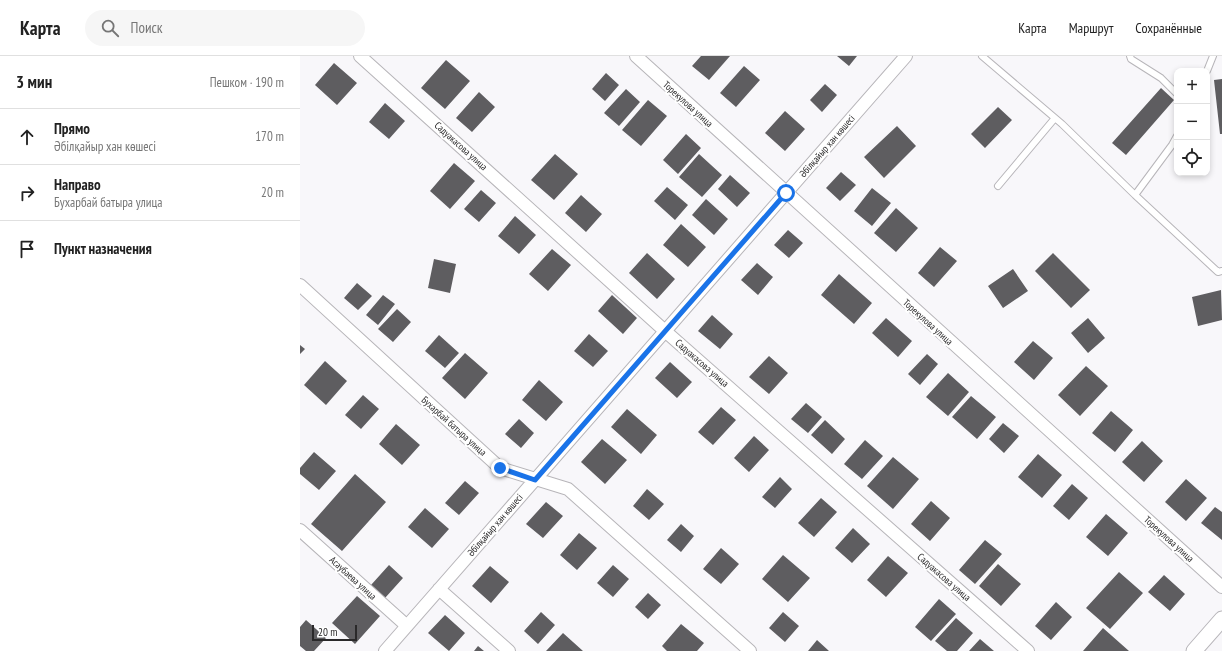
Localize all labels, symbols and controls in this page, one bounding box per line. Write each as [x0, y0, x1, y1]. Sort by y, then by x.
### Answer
search box [85, 10, 365, 46]
text: Карта [20, 16, 61, 40]
icon: search [99, 17, 121, 39]
text: Поиск [131, 18, 163, 37]
text: Карта [1018, 19, 1047, 37]
text: Маршрут [1069, 19, 1113, 37]
text: Сохранённые [1135, 19, 1202, 37]
map controls [1174, 68, 1210, 176]
button: + [1174, 68, 1210, 104]
text: 3 мин [16, 71, 52, 93]
text: Пешком · 190 m [210, 74, 284, 91]
street label: Торекулова улица [660, 78, 716, 130]
button: − [1174, 104, 1210, 140]
street label: Әбілқайыр хан көшесі [796, 112, 858, 180]
text: Прямо [54, 119, 90, 138]
street label: Садуакасова улица [432, 119, 490, 173]
icon: ahead [16, 126, 38, 148]
text: 170 m [255, 128, 284, 145]
text: Әбілқайыр хан көшесі [54, 138, 156, 155]
button: locate [1174, 140, 1210, 176]
text: Направо [54, 175, 101, 194]
icon: right [16, 182, 38, 204]
text: 20 m [261, 184, 284, 201]
route start [777, 184, 795, 202]
text: Бухарбай батыра улица [54, 194, 162, 211]
icon: arrive [16, 238, 38, 260]
text: Пункт назначения [54, 239, 152, 258]
street label: Торекулова улица [900, 296, 956, 348]
street label: Садуакасова улица [672, 336, 732, 390]
street label: Бухарбай батыра улица [419, 393, 489, 459]
route end [491, 459, 509, 477]
street label: Әбілқайыр хан көшесі [464, 491, 526, 559]
street label: Торекулова улица [1141, 513, 1197, 565]
street label: Садуакасова улица [914, 550, 974, 604]
street label: Асаубаева улица [327, 553, 379, 603]
scale bar [312, 623, 357, 642]
text: 20 m [318, 625, 337, 639]

